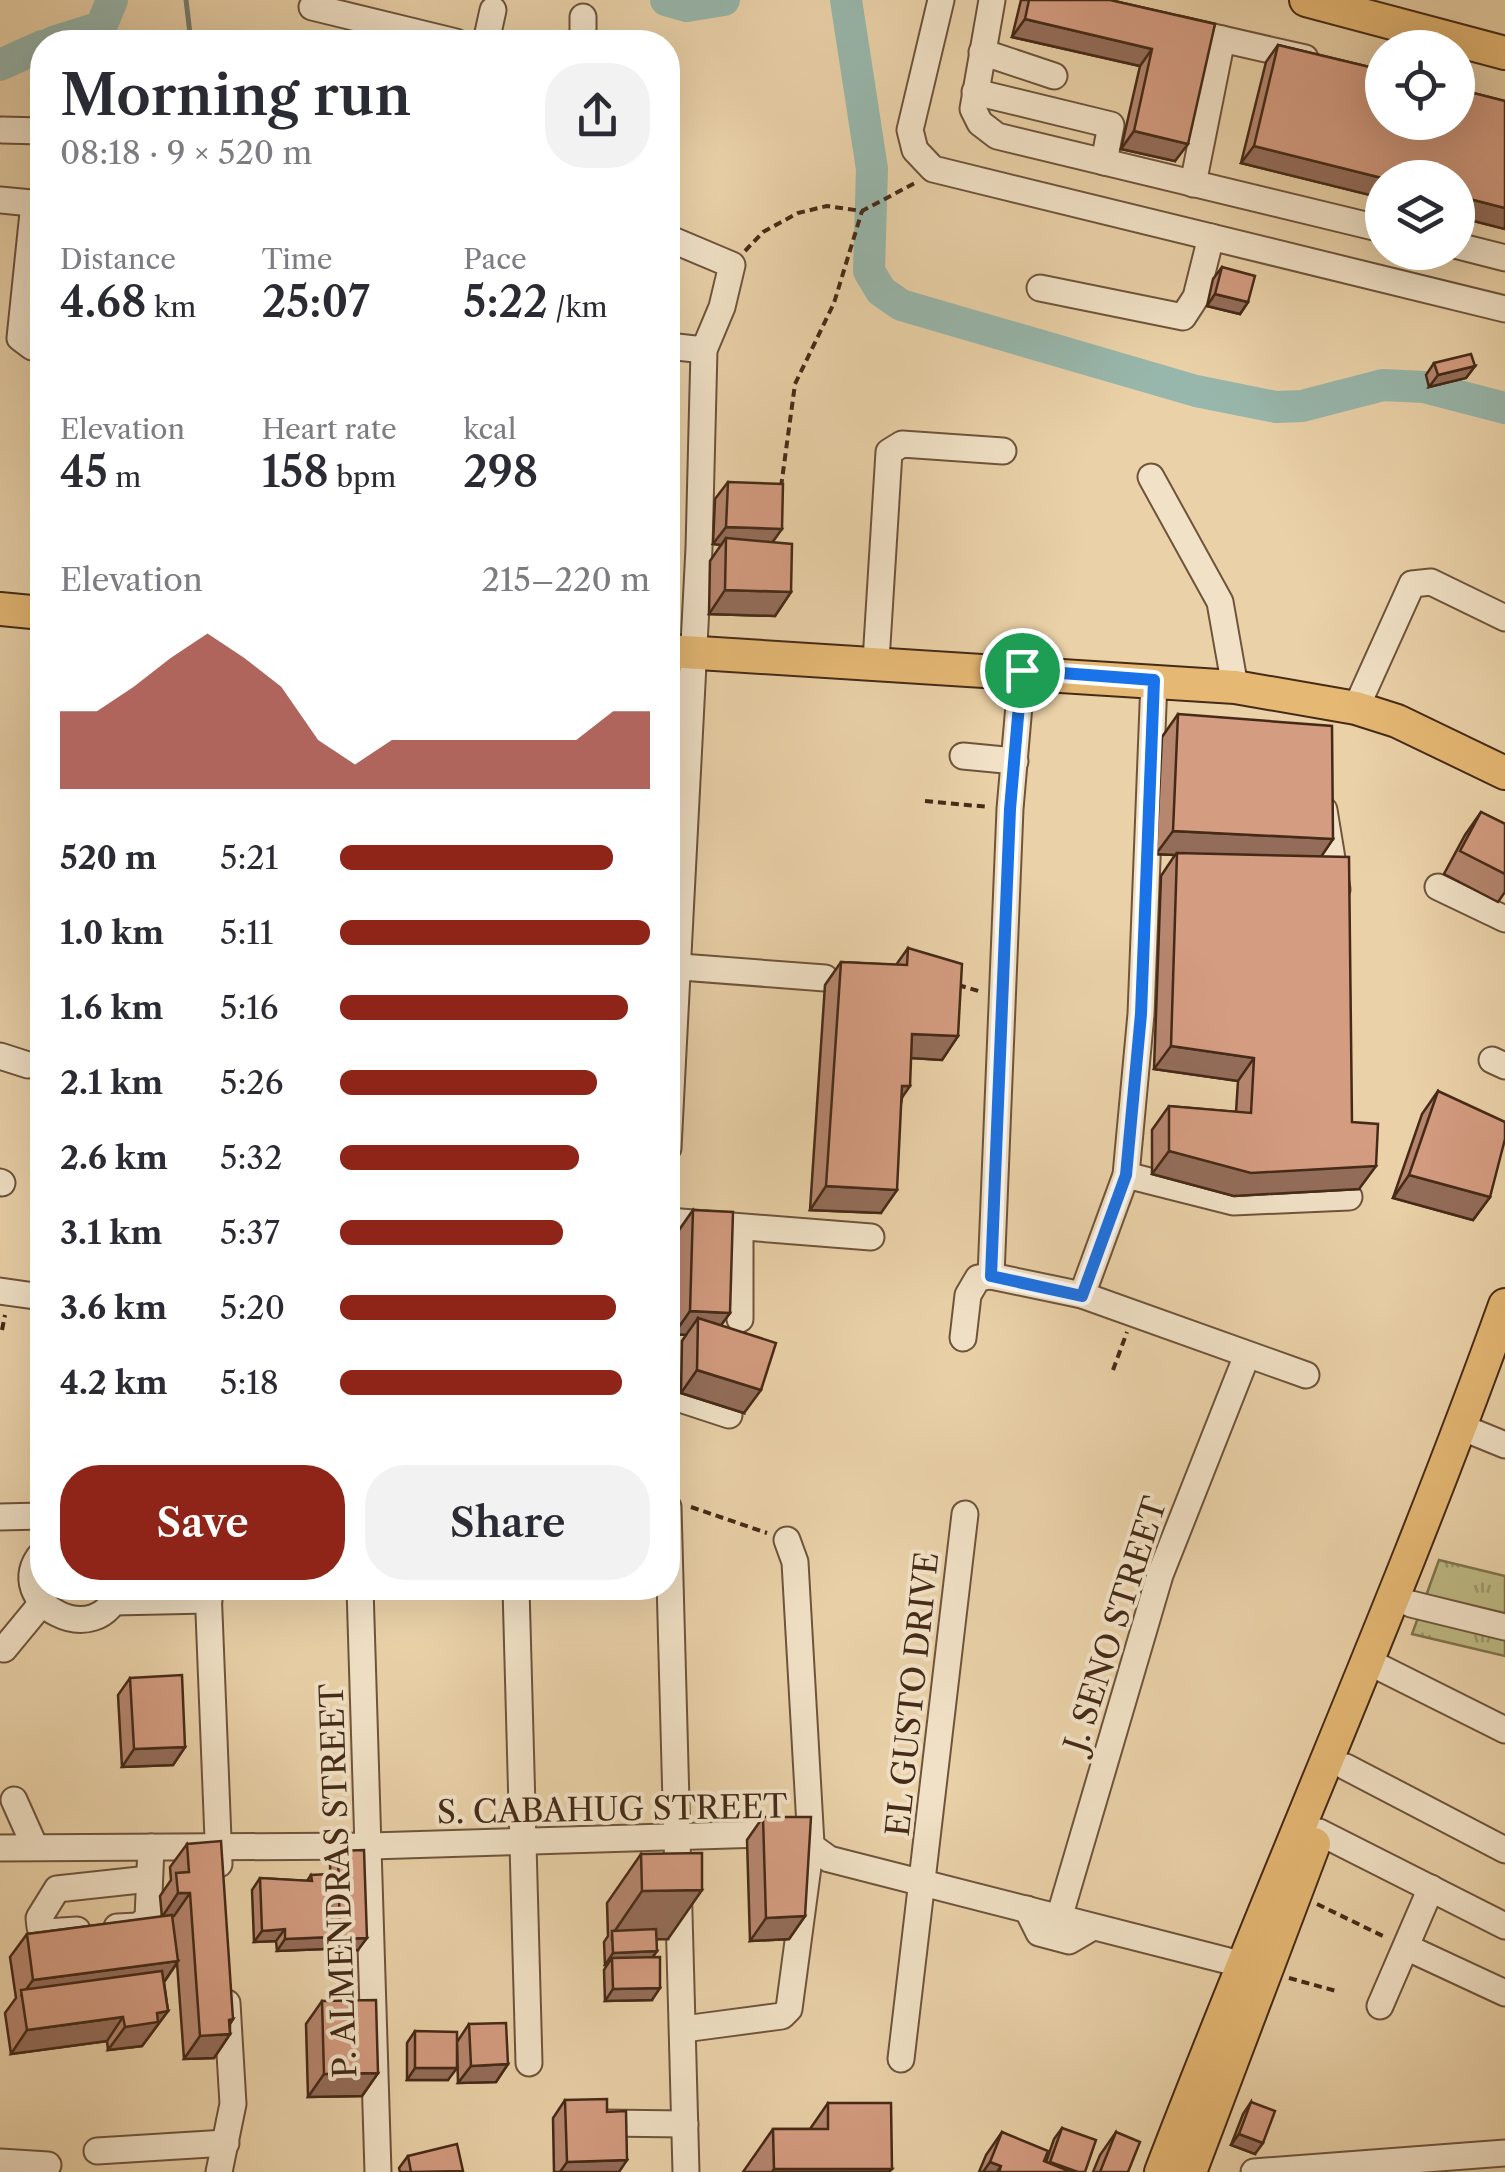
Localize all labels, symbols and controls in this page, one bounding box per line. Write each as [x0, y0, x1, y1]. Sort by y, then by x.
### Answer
map controls [1365, 30, 1475, 270]
button: locate [1365, 30, 1475, 140]
text: Morning run [60, 62, 411, 129]
button: share [545, 63, 650, 168]
text: 08:18 · 9 × 520 m [60, 133, 312, 172]
button: layers [1365, 160, 1475, 270]
text: Distance [60, 242, 176, 276]
text: Time [262, 242, 332, 276]
text: Pace [463, 242, 527, 276]
text: 4.68 [60, 276, 147, 328]
text: 25:07 [262, 276, 370, 328]
text: 5:22 [463, 276, 548, 328]
text: km [147, 290, 196, 324]
text: /km [548, 290, 608, 324]
text: Elevation [60, 412, 185, 446]
text: Heart rate [262, 412, 397, 446]
text: kcal [463, 412, 516, 446]
text: 45 [60, 446, 108, 498]
text: 158 [262, 446, 329, 498]
text: 298 [463, 446, 538, 498]
text: m [108, 460, 141, 494]
text: bpm [329, 460, 396, 494]
text: Elevation [60, 560, 203, 599]
text: 215–220 m [482, 560, 650, 599]
pin [980, 628, 1065, 713]
icon: arrive [995, 643, 1050, 698]
text: 520 m [60, 838, 157, 877]
text: 5:21 [220, 838, 278, 877]
text: 1.0 km [60, 913, 164, 952]
text: 5:11 [220, 913, 273, 952]
text: 1.6 km [60, 988, 163, 1027]
text: 5:16 [220, 988, 279, 1027]
text: 2.1 km [60, 1063, 163, 1102]
text: 5:26 [220, 1063, 284, 1102]
text: 2.6 km [60, 1138, 168, 1177]
text: 5:32 [220, 1138, 282, 1177]
text: 3.1 km [60, 1213, 162, 1252]
text: 5:37 [220, 1213, 280, 1252]
text: 3.6 km [60, 1288, 167, 1327]
text: 5:20 [220, 1288, 285, 1327]
text: 4.2 km [60, 1363, 168, 1402]
text: 5:18 [220, 1363, 279, 1402]
button: Save [60, 1465, 345, 1580]
button: Share [365, 1465, 650, 1580]
street label: J. SENO STREET [1054, 1492, 1175, 1761]
street label: EL GUSTO DRIVE [878, 1550, 946, 1838]
street label: P. ALMENDRAS STREET [312, 1683, 364, 2079]
street label: S. CABAHUG STREET [436, 1786, 788, 1832]

